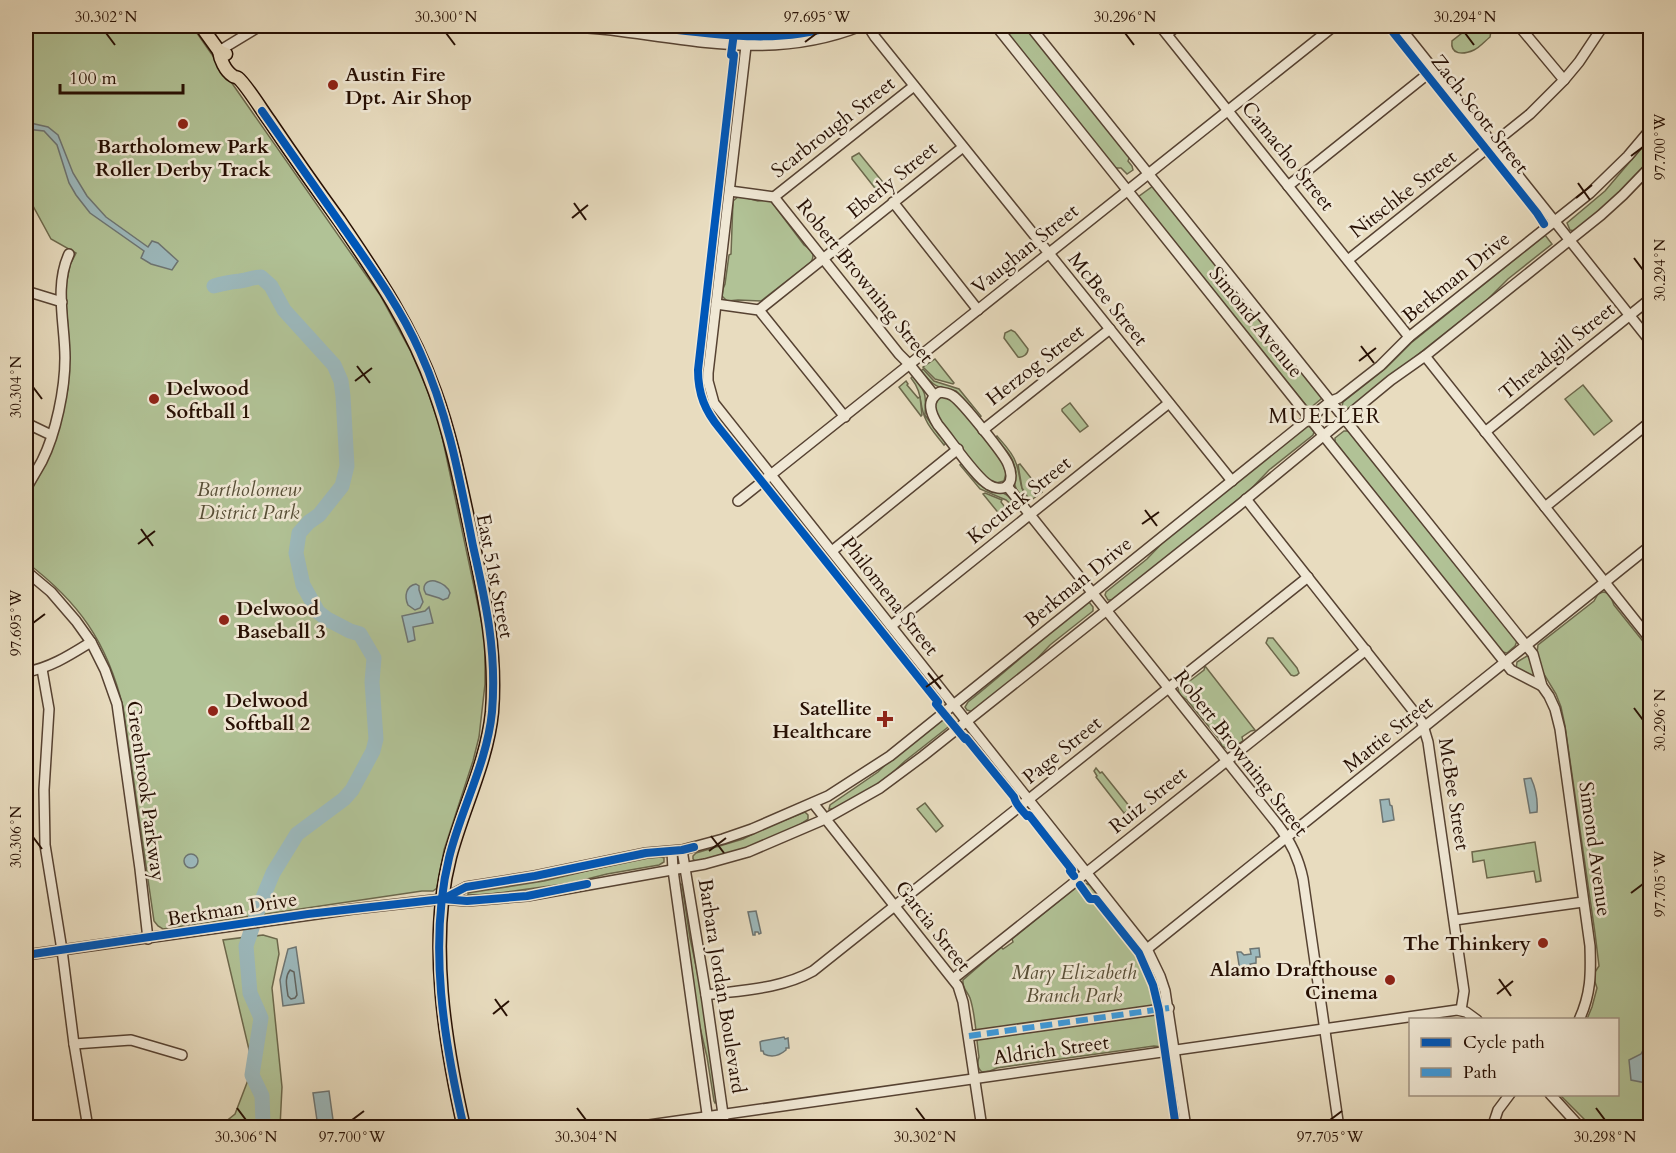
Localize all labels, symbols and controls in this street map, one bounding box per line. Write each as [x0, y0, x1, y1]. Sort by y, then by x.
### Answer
text: 30.302°N [75, 7, 138, 27]
text: 30.300°N [415, 7, 478, 27]
text: 97.695°W [784, 7, 851, 27]
text: 30.296°N [1094, 7, 1157, 27]
text: 30.294°N [1434, 7, 1497, 27]
street label: Zach Scott Street [1425, 49, 1536, 180]
scale bar [60, 57, 183, 95]
place label: Austin Fire Dpt. Air Shop [345, 61, 472, 111]
text: 100 m [69, 66, 117, 91]
street label: Scarbrough Street [765, 70, 901, 184]
marker: Austin Fire Dpt. Air Shop [326, 78, 340, 92]
street label: Camacho Street [1235, 95, 1341, 217]
text: 97.700°W [1650, 113, 1670, 180]
marker: Bartholomew Park Roller Derby Track [176, 117, 190, 131]
place label: Bartholomew Park Roller Derby Track [95, 133, 271, 183]
street label: Eberly Street [841, 135, 943, 225]
street label: Nitschke Street [1344, 143, 1463, 244]
street label: Robert Browning Street [790, 193, 940, 369]
street label: Vaughan Street [966, 197, 1085, 300]
street label: Berkman Drive [1396, 225, 1516, 329]
text: 30.294°N [1650, 238, 1670, 301]
street label: McBee Street [1062, 247, 1155, 352]
street label: Simond Avenue [1203, 261, 1309, 383]
street label: Threadgill Street [1493, 295, 1621, 406]
street label: Herzog Street [980, 318, 1090, 412]
text: 30.304°N [6, 355, 26, 418]
place label: Delwood Softball 1 [166, 375, 251, 425]
marker: Delwood Softball 1 [147, 392, 161, 406]
district label: MUELLER [1268, 402, 1382, 431]
street label: Kocurek Street [961, 449, 1077, 550]
park label: Bartholomew District Park [197, 476, 302, 526]
street label: East 51st Street [470, 511, 520, 641]
street label: Berkman Drive [1018, 530, 1138, 634]
street label: Philomena Street [835, 531, 945, 662]
text: 97.695°W [6, 589, 26, 656]
place label: Delwood Baseball 3 [236, 595, 326, 645]
marker: Delwood Baseball 3 [217, 613, 231, 627]
street label: Robert Browning Street [1167, 664, 1315, 842]
place label: Delwood Softball 2 [225, 687, 310, 737]
text: 30.296°N [1650, 688, 1670, 751]
street label: Mattie Street [1337, 689, 1439, 779]
place label: Satellite Healthcare [772, 695, 872, 745]
street label: Greenbrook Parkway [120, 699, 172, 883]
marker: Delwood Softball 2 [206, 704, 220, 718]
street label: Page Street [1017, 709, 1108, 790]
marker: Satellite Healthcare [876, 710, 894, 728]
street label: McBee Street [1432, 736, 1476, 853]
street label: Ruiz Street [1103, 760, 1193, 840]
street label: Simond Avenue [1572, 780, 1618, 918]
text: 30.306°N [6, 805, 26, 868]
text: 97.705°W [1650, 850, 1670, 917]
street label: Garcia Street [889, 875, 977, 978]
street label: Barbara Jordan Boulevard [692, 877, 752, 1096]
street label: Berkman Drive [165, 885, 299, 933]
place label: The Thinkery [1403, 930, 1532, 957]
marker: The Thinkery [1536, 936, 1550, 950]
place label: Alamo Drafthouse Cinema [1210, 956, 1378, 1006]
park label: Mary Elizabeth Branch Park [1011, 959, 1137, 1009]
marker: Alamo Drafthouse Cinema [1383, 973, 1397, 987]
legend [1409, 1018, 1619, 1096]
street label: Aldrich Street [991, 1028, 1111, 1071]
text: Cycle path [1463, 1030, 1545, 1055]
text: Path [1463, 1060, 1497, 1085]
text: 30.306°N [215, 1127, 278, 1147]
text: 97.700°W [319, 1127, 386, 1147]
text: 30.304°N [555, 1127, 618, 1147]
text: 30.302°N [894, 1127, 957, 1147]
text: 97.705°W [1297, 1127, 1364, 1147]
text: 30.298°N [1574, 1127, 1637, 1147]

